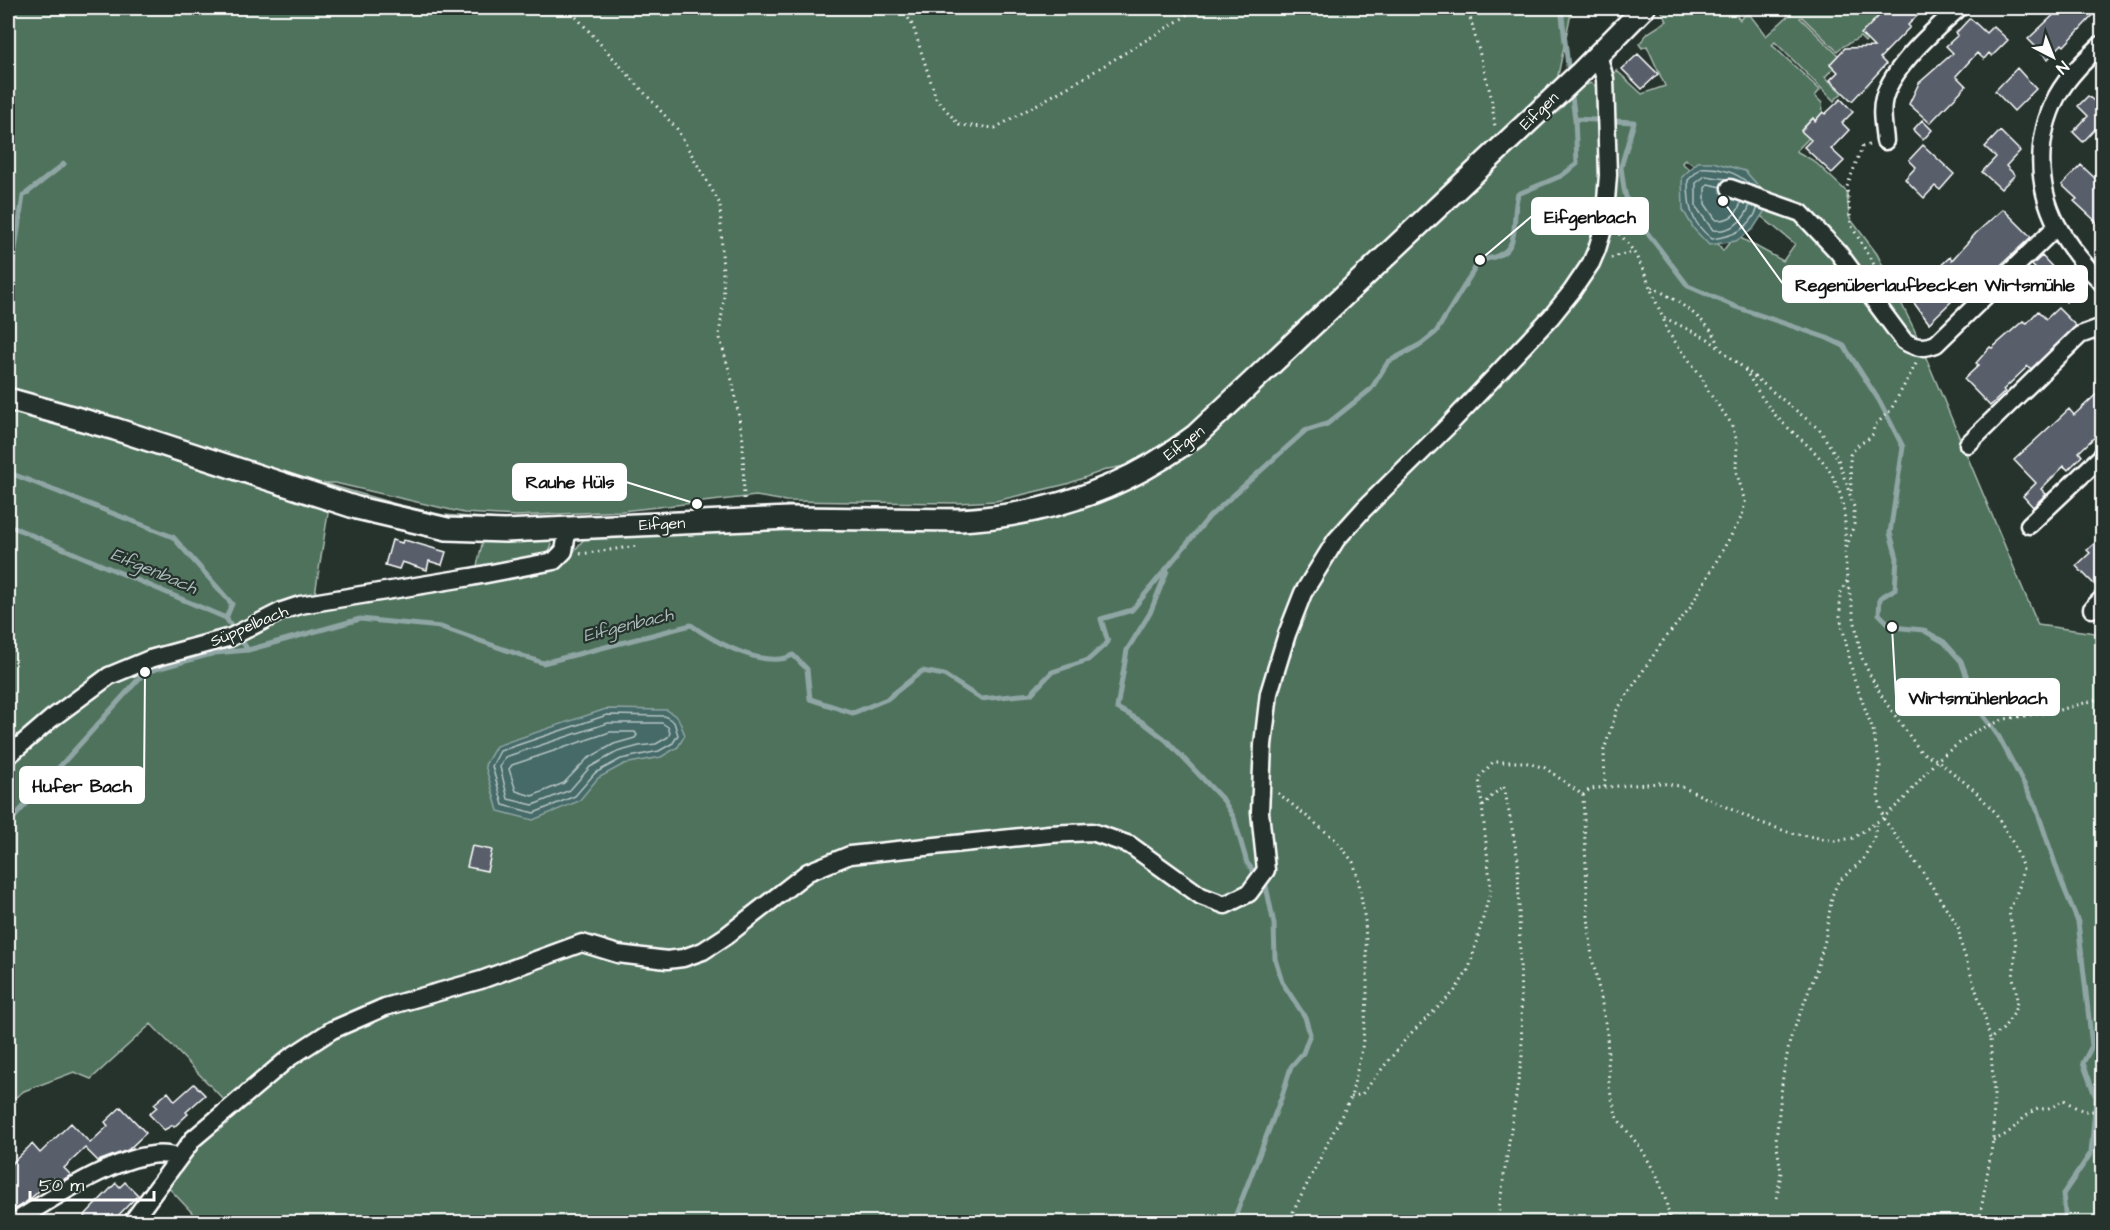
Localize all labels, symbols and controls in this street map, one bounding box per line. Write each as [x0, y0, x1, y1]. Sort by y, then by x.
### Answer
north arrow [2023, 27, 2083, 87]
text: N [2051, 56, 2073, 79]
street label: Eifgen [1515, 87, 1564, 136]
callout: Eifgenbach [1532, 198, 1648, 234]
text: Eifgenbach [1544, 205, 1637, 231]
callout: Regenüberlaufbecken Wirtsmühle [1783, 266, 2087, 302]
text: Regenüberlaufbecken Wirtsmühle [1795, 273, 2075, 299]
street label: Eifgen [1159, 420, 1210, 467]
callout: Rauhe Hüls [513, 464, 626, 500]
text: Rauhe Hüls [526, 470, 614, 495]
street label: Eifgen [638, 512, 686, 537]
water label: Eifgenbach [107, 542, 202, 602]
street label: Süppelbach [207, 600, 291, 652]
water label: Eifgenbach [581, 602, 677, 649]
callout: Wirtsmühlenbach [1896, 679, 2059, 715]
text: Wirtsmühlenbach [1907, 686, 2049, 711]
callout: Hufer Bach [20, 767, 144, 803]
text: Hufer Bach [32, 774, 133, 799]
scale bar [30, 1164, 154, 1202]
text: 50 m [39, 1173, 84, 1198]

